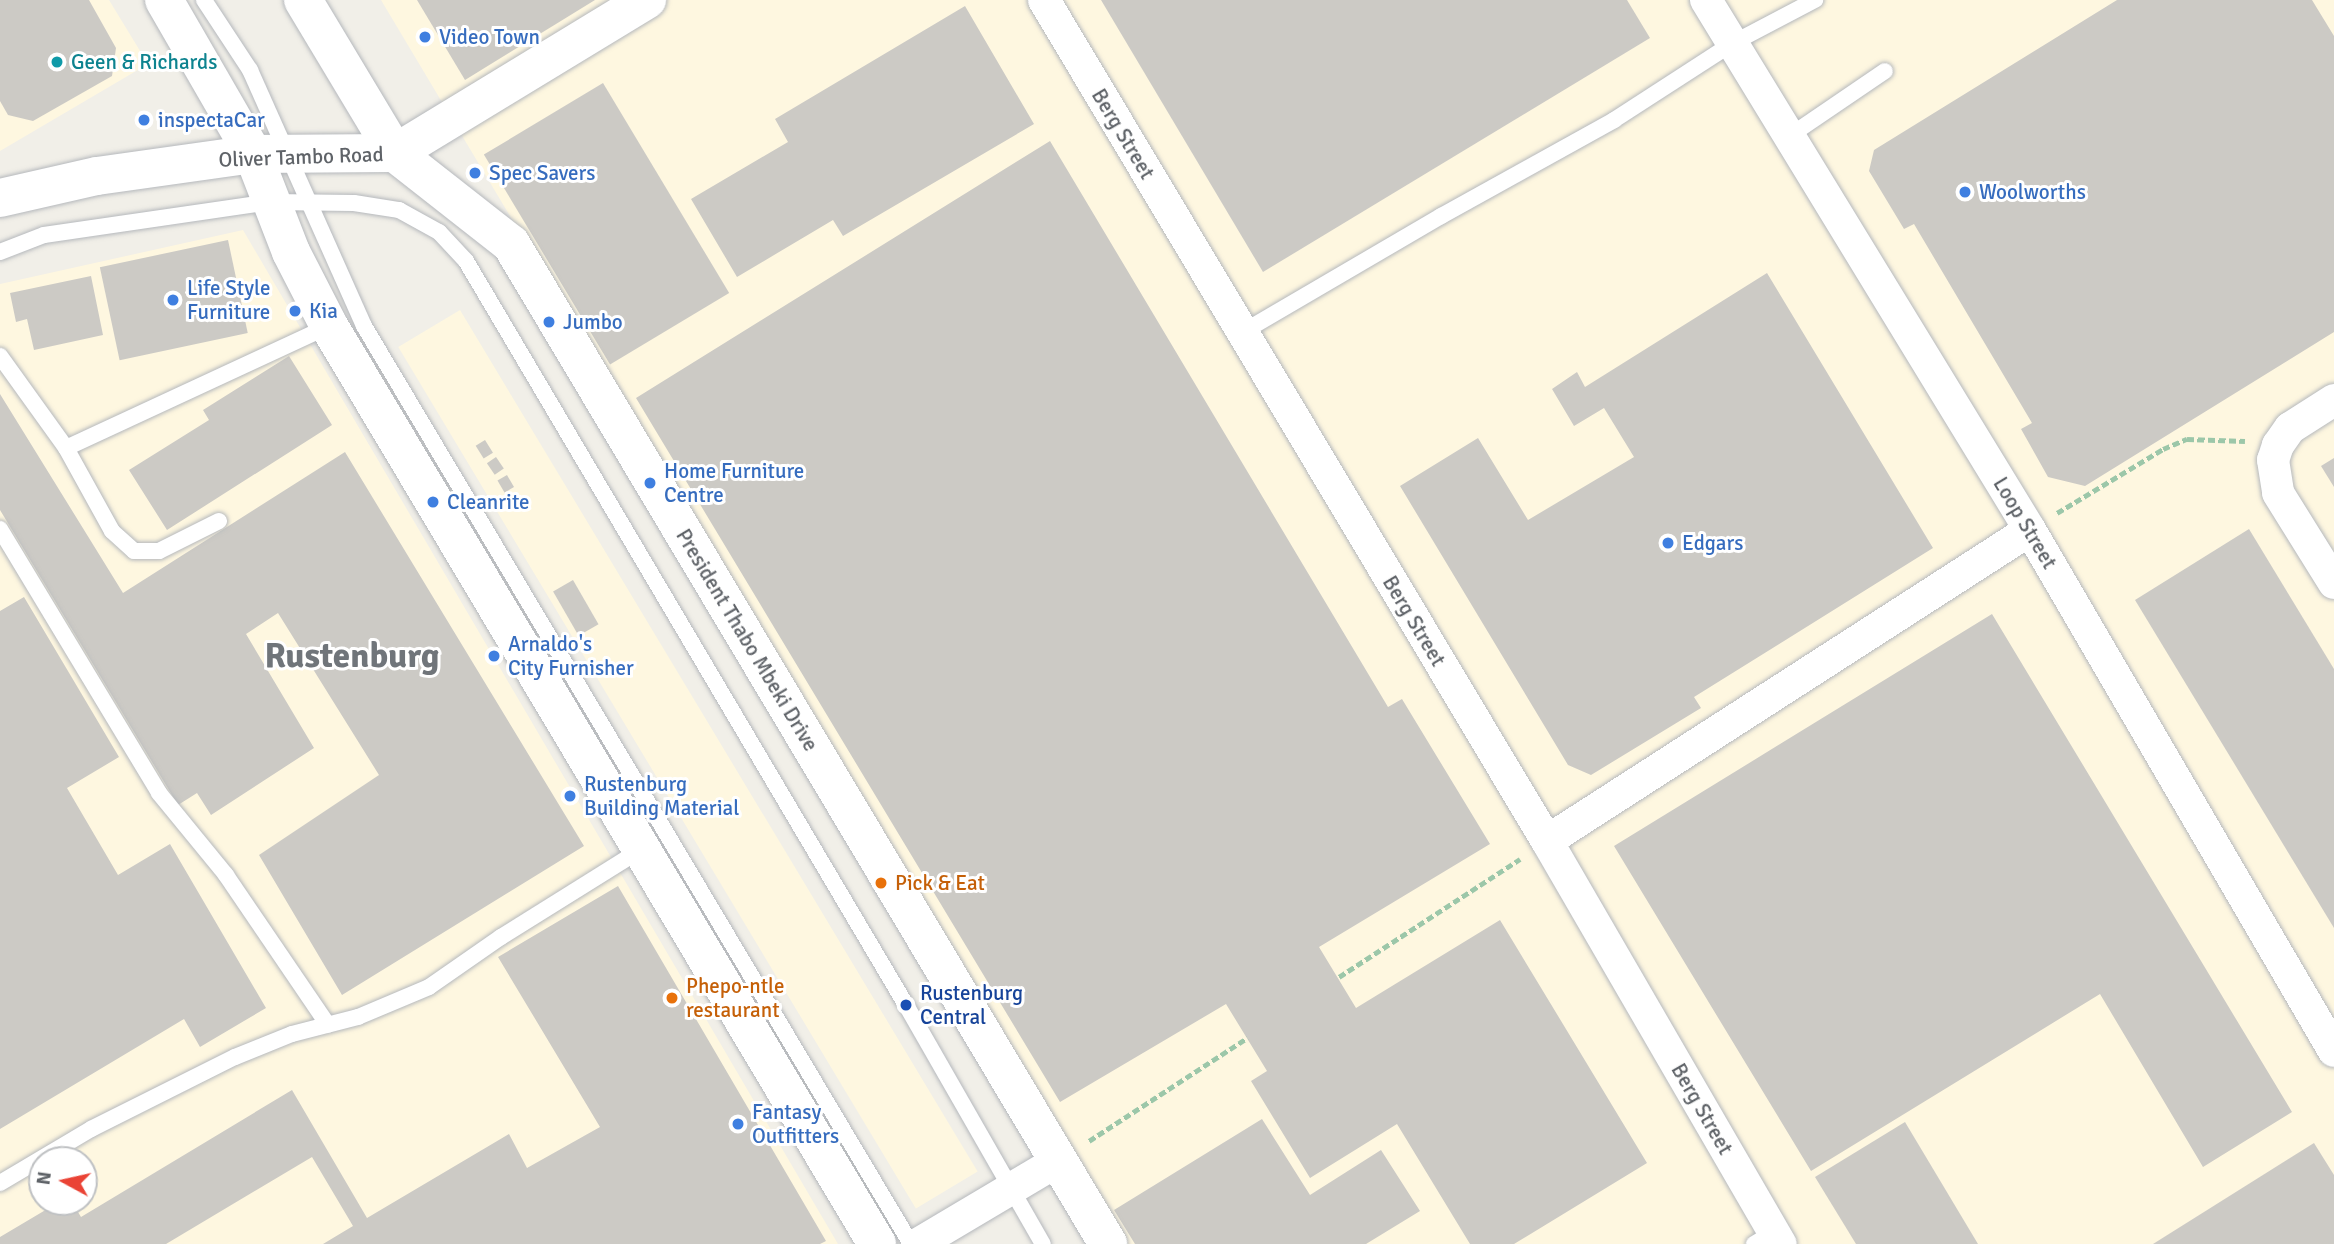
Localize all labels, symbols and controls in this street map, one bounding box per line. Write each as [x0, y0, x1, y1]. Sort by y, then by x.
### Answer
place label: Video Town [439, 24, 540, 50]
marker: Video Town [417, 29, 433, 45]
place label: Geen & Richards [71, 49, 217, 75]
marker: Geen & Richards [49, 54, 65, 70]
street label: Berg Street [1086, 84, 1160, 184]
place label: inspectaCar [158, 107, 265, 133]
marker: inspectaCar [136, 112, 152, 128]
street label: Oliver Tambo Road [218, 142, 384, 172]
place label: Spec Savers [489, 160, 596, 186]
marker: Spec Savers [467, 165, 483, 181]
place label: Woolworths [1979, 179, 2086, 205]
marker: Woolworths [1957, 184, 1973, 200]
place label: Life Style Furniture [187, 275, 271, 325]
marker: Life Style Furniture [165, 292, 181, 308]
place label: Kia [309, 298, 338, 324]
marker: Kia [287, 303, 303, 319]
place label: Jumbo [563, 309, 623, 335]
marker: Jumbo [541, 314, 557, 330]
place label: Home Furniture Centre [664, 458, 804, 508]
street label: Loop Street [1988, 472, 2062, 574]
marker: Home Furniture Centre [642, 475, 658, 491]
place label: Cleanrite [447, 489, 530, 515]
marker: Cleanrite [425, 494, 441, 510]
street label: President Thabo Mbeki Drive [671, 524, 823, 756]
place label: Edgars [1682, 530, 1743, 556]
marker: Edgars [1660, 535, 1676, 551]
street label: Berg Street [1377, 571, 1451, 671]
place label: Arnaldo's City Furnisher [508, 631, 634, 681]
district label: Rustenburg [264, 635, 440, 677]
marker: Arnaldo's City Furnisher [486, 648, 502, 664]
place label: Rustenburg Building Material [584, 771, 739, 821]
marker: Rustenburg Building Material [562, 788, 578, 804]
place label: Pick & Eat [895, 870, 985, 896]
marker: Pick & Eat [873, 875, 889, 891]
place label: Phepo-ntle restaurant [686, 973, 785, 1023]
place label: Rustenburg Central [920, 980, 1023, 1030]
marker: Phepo-ntle restaurant [664, 990, 680, 1006]
marker: Rustenburg Central [898, 997, 914, 1013]
street label: Berg Street [1666, 1059, 1738, 1159]
place label: Fantasy Outfitters [752, 1099, 839, 1149]
marker: Fantasy Outfitters [730, 1116, 746, 1132]
north arrow [28, 1146, 98, 1216]
text: N [31, 1170, 57, 1187]

